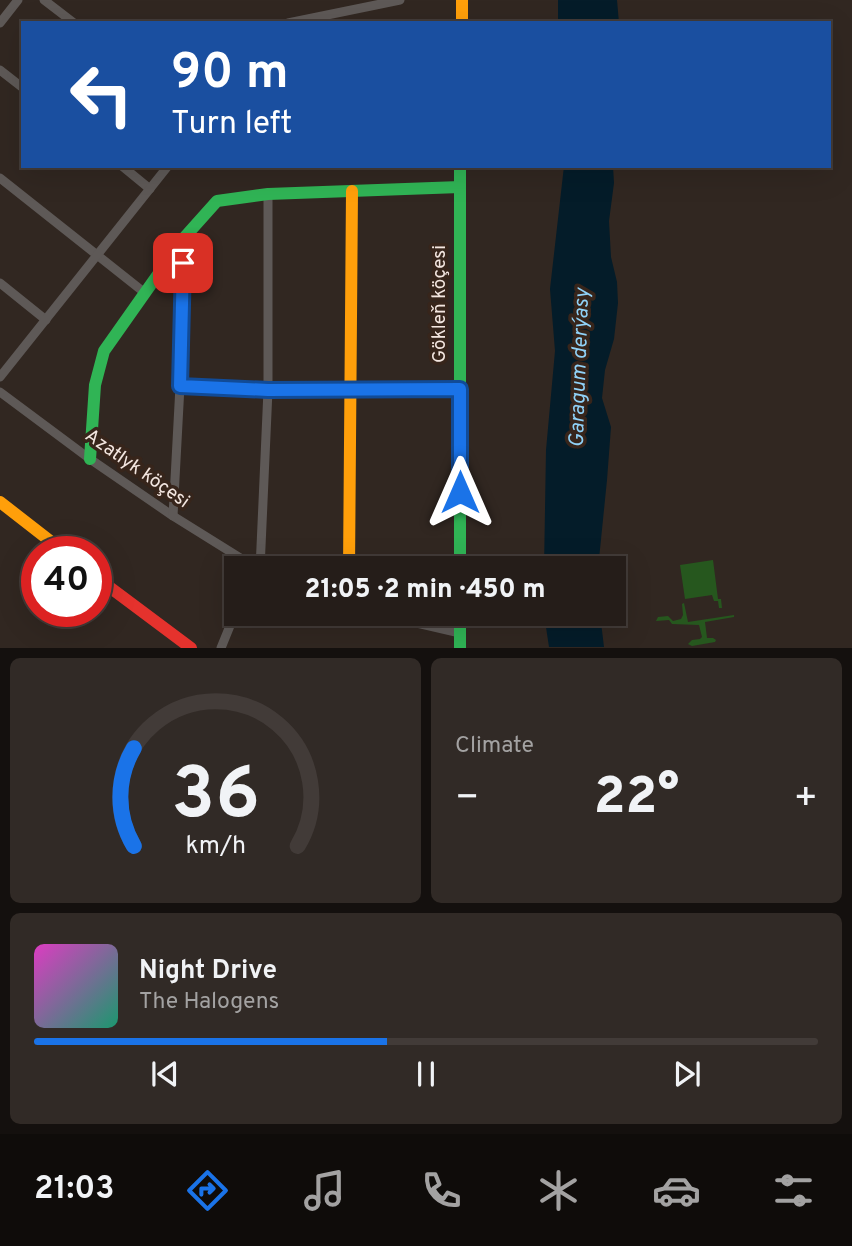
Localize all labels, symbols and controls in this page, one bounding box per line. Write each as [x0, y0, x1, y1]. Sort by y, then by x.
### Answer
text: 90 m [171, 44, 289, 106]
icon: left [56, 49, 147, 140]
text: Turn left [171, 105, 292, 145]
pin [153, 233, 213, 293]
icon: arrive [164, 244, 202, 282]
street label: Gökleň köçesi [428, 245, 452, 363]
water label: Garagum derýasy [564, 287, 596, 448]
street label: Azatlyk köçesi [80, 424, 194, 514]
position arrow [423, 455, 497, 529]
speed limit sign: 40 [21, 536, 112, 627]
text: 21:05 · 2 min · 450 m [305, 574, 545, 607]
text: Climate [455, 732, 534, 761]
text: 36 [171, 753, 260, 845]
text: 22° [594, 766, 679, 832]
text: − [455, 775, 480, 824]
text: + [793, 775, 818, 824]
text: km/h [185, 831, 246, 863]
text: Night Drive [139, 955, 277, 988]
text: The Halogens [139, 988, 279, 1017]
icon: previous [146, 1055, 184, 1093]
icon: pause [407, 1055, 445, 1093]
icon: next [668, 1055, 706, 1093]
icon: directions [183, 1166, 232, 1215]
icon: music [300, 1166, 349, 1215]
icon: phone [417, 1166, 466, 1215]
icon: climate [534, 1166, 583, 1215]
icon: car [652, 1166, 701, 1215]
icon: filters [769, 1166, 818, 1215]
text: 21:03 [34, 1170, 114, 1210]

